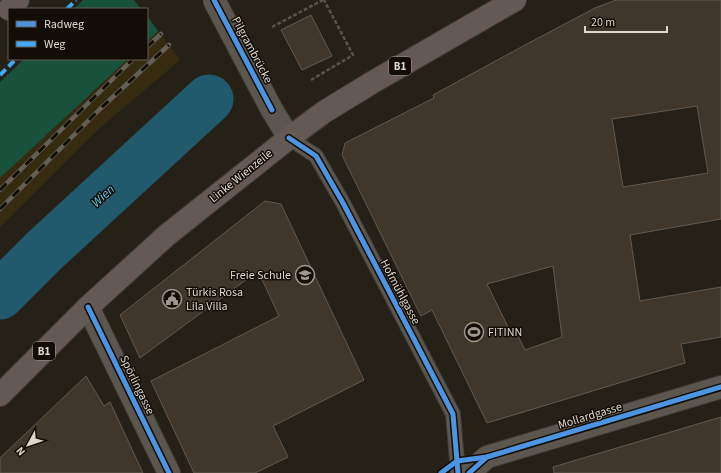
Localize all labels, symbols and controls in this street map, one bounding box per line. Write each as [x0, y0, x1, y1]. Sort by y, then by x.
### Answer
legend [8, 8, 148, 60]
scale bar [585, 8, 667, 34]
street label: Pilgrambrücke [227, 14, 277, 86]
text: 20 m [591, 14, 615, 31]
text: Radweg [44, 16, 84, 33]
text: Weg [44, 36, 65, 53]
road number: B1 [389, 57, 411, 75]
street label: Linke Wienzeile [206, 145, 276, 207]
water label: Wien [87, 180, 119, 211]
street label: Hofmühlgasse [376, 256, 424, 328]
school or university icon: Freie Schule [294, 264, 316, 286]
place label: Freie Schule [230, 267, 291, 284]
place label: Türkis Rosa Lila Villa [186, 284, 243, 315]
public building icon: Türkis Rosa Lila Villa [161, 288, 183, 310]
sports icon: FITINN [463, 321, 485, 343]
place label: FITINN [488, 324, 522, 341]
road number: B1 [33, 342, 55, 360]
street label: Spörlingasse [115, 352, 159, 418]
street label: Mollardgasse [556, 398, 624, 434]
north arrow [8, 425, 48, 465]
text: N [13, 443, 29, 459]

